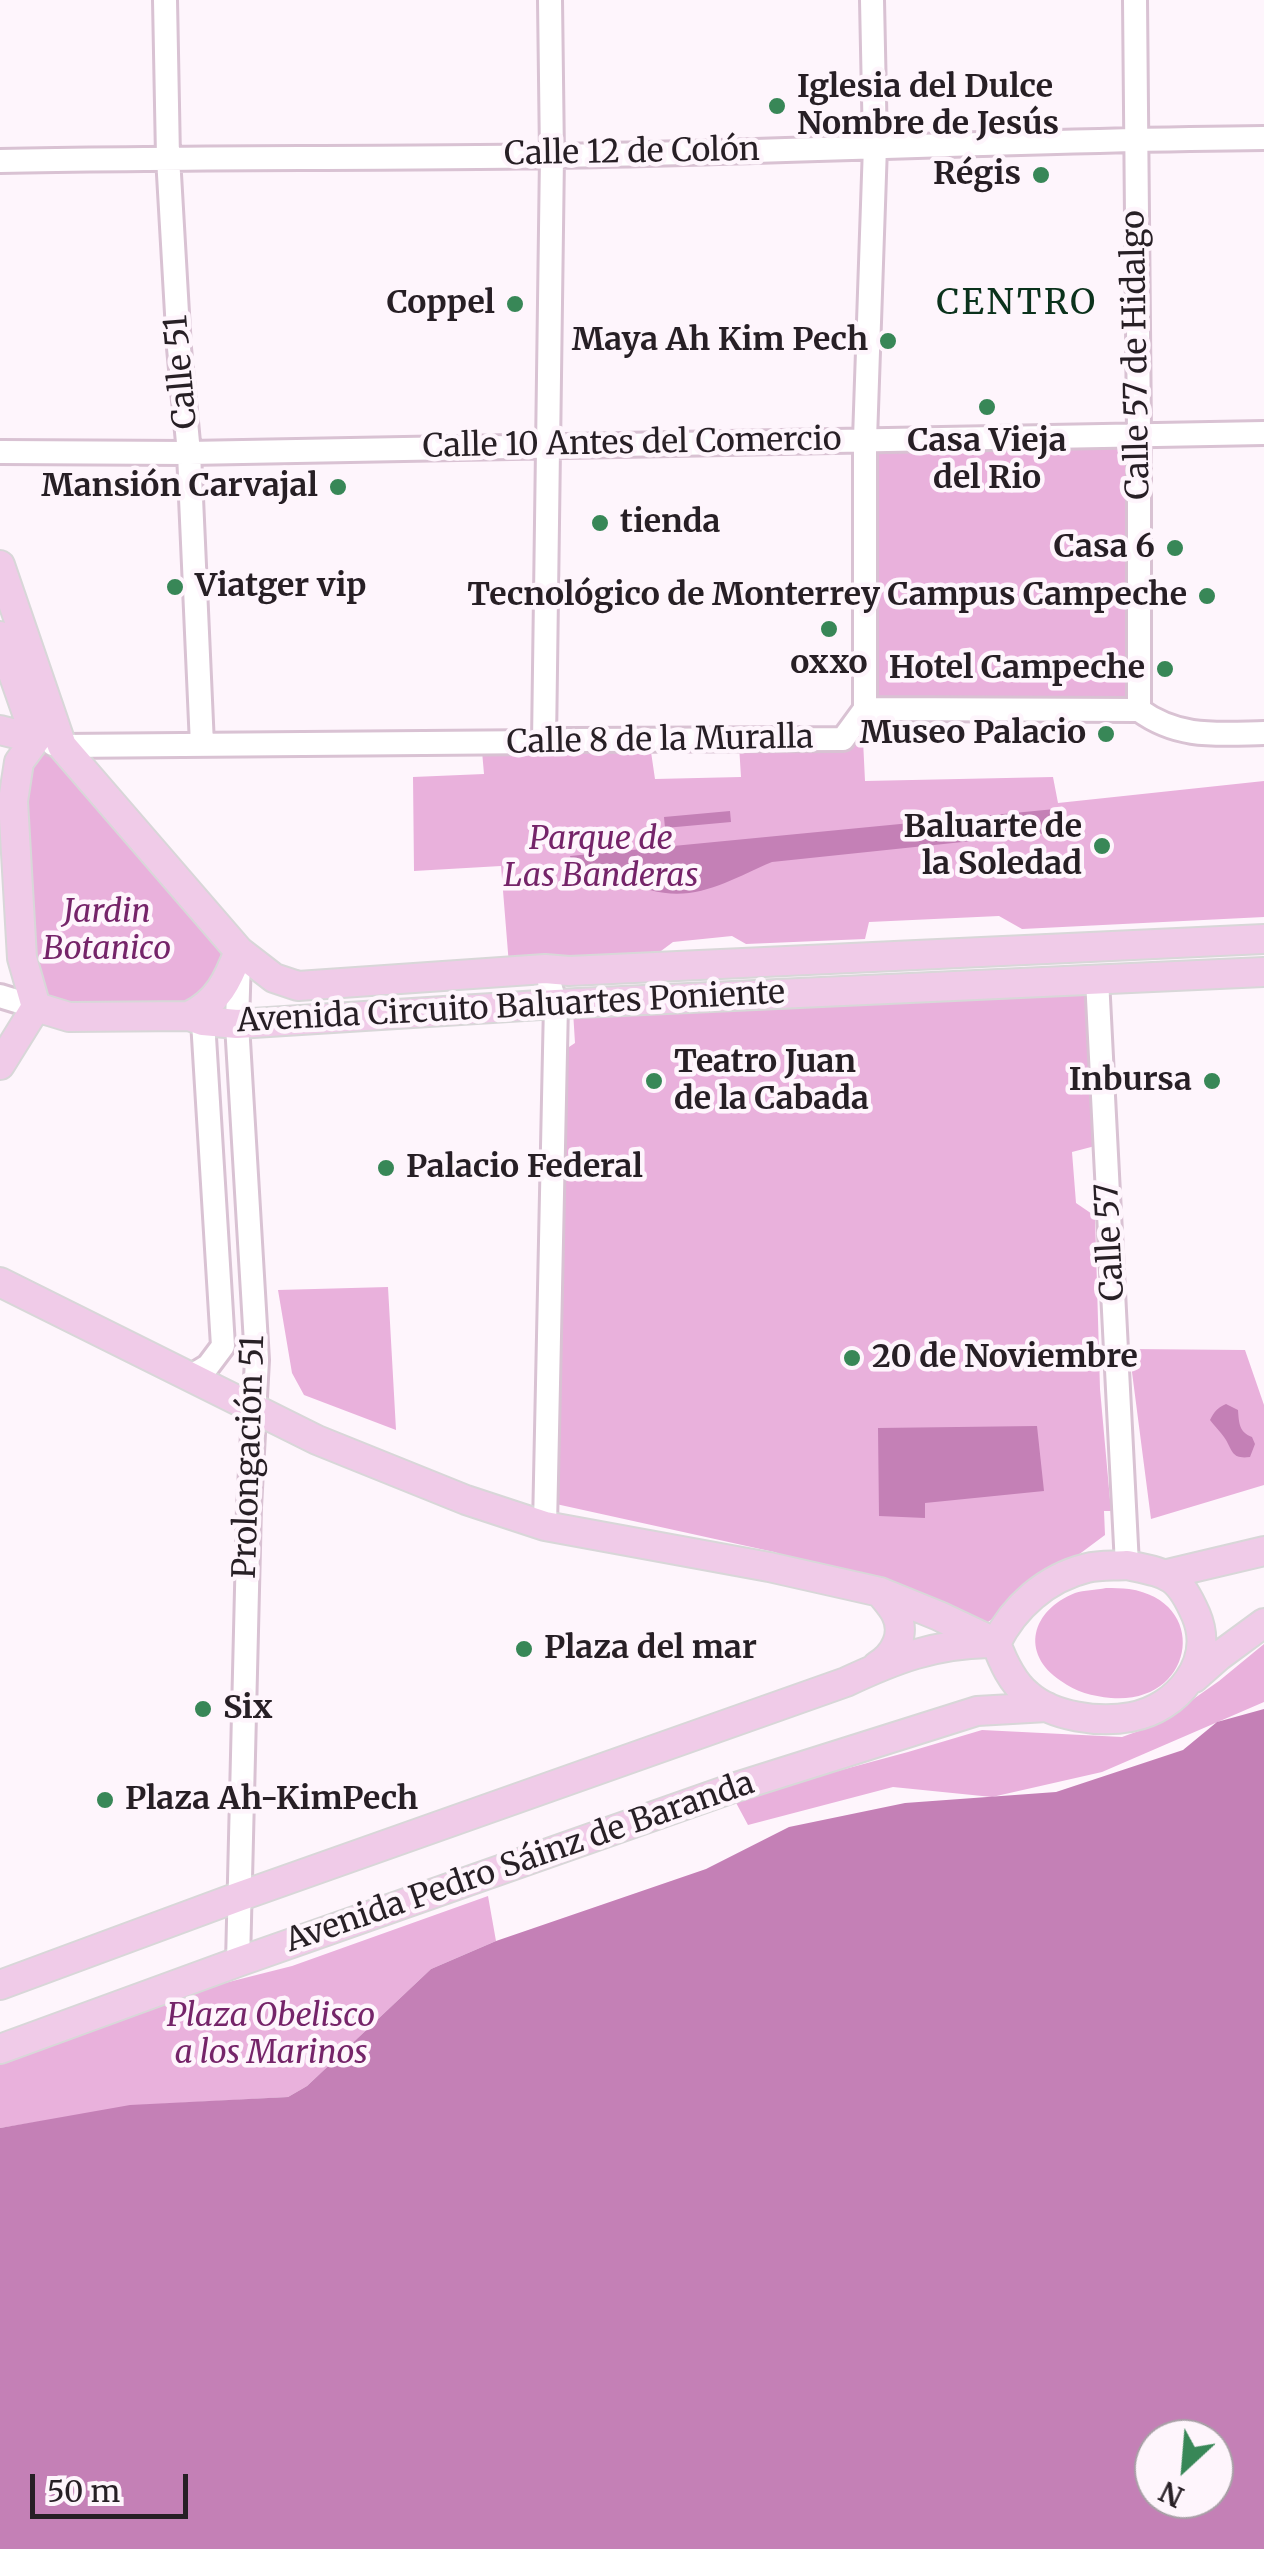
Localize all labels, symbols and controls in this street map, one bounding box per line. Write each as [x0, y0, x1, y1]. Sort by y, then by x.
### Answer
place label: Iglesia del Dulce Nombre de Jesús [797, 69, 1059, 144]
marker: Iglesia del Dulce Nombre de Jesús [766, 95, 788, 117]
street label: Calle 12 de Colón [504, 132, 760, 174]
place label: Régis [933, 156, 1021, 194]
marker: Régis [1030, 164, 1052, 186]
street label: Calle 57 de Hidalgo [1115, 210, 1159, 500]
district label: CENTRO [936, 283, 1098, 325]
place label: Coppel [387, 285, 495, 323]
marker: Coppel [504, 293, 526, 315]
street label: Calle 51 [158, 313, 206, 431]
place label: Maya Ah Kim Pech [572, 322, 868, 360]
marker: Maya Ah Kim Pech [877, 330, 899, 352]
marker: Casa Vieja del Rio [976, 396, 998, 418]
street label: Calle 10 Antes del Comercio [422, 421, 842, 467]
place label: Casa Vieja del Rio [907, 423, 1067, 498]
place label: Mansión Carvajal [41, 468, 318, 506]
marker: Mansión Carvajal [327, 476, 349, 498]
place label: tienda [620, 504, 720, 542]
marker: tienda [589, 512, 611, 534]
place label: Casa 6 [1054, 529, 1155, 567]
marker: Casa 6 [1164, 537, 1186, 559]
place label: Viatger vip [195, 568, 366, 606]
marker: Viatger vip [164, 576, 186, 598]
place label: Tecnológico de Monterrey Campus Campeche [467, 577, 1187, 615]
marker: Tecnológico de Monterrey Campus Campeche [1196, 585, 1218, 607]
marker: oxxo [818, 618, 840, 640]
place label: oxxo [790, 645, 868, 683]
place label: Hotel Campeche [889, 650, 1145, 688]
marker: Hotel Campeche [1154, 658, 1176, 680]
place label: Museo Palacio [860, 715, 1086, 753]
street label: Calle 8 de la Muralla [506, 719, 814, 763]
marker: Museo Palacio [1095, 723, 1117, 745]
place label: Baluarte de la Soledad [903, 809, 1082, 884]
park label: Parque de Las Banderas [504, 821, 698, 896]
marker: Baluarte de la Soledad [1091, 835, 1113, 857]
park label: Jardin Botanico [43, 894, 171, 969]
street label: Avenida Circuito Baluartes Poniente [236, 974, 786, 1042]
place label: Teatro Juan de la Cabada [674, 1044, 869, 1119]
place label: Inbursa [1069, 1062, 1192, 1100]
marker: Teatro Juan de la Cabada [643, 1070, 665, 1092]
marker: Inbursa [1201, 1070, 1223, 1092]
place label: Palacio Federal [406, 1149, 643, 1187]
marker: Palacio Federal [375, 1157, 397, 1179]
street label: Calle 57 [1089, 1182, 1133, 1302]
street label: Prolongación 51 [227, 1335, 273, 1579]
place label: 20 de Noviembre [872, 1339, 1138, 1377]
marker: 20 de Noviembre [841, 1347, 863, 1369]
place label: Plaza del mar [544, 1630, 757, 1668]
marker: Plaza del mar [513, 1638, 535, 1660]
place label: Six [223, 1690, 273, 1728]
marker: Six [192, 1698, 214, 1720]
street label: Avenida Pedro Sáinz de Baranda [281, 1765, 759, 1961]
place label: Plaza Ah-KimPech [125, 1781, 418, 1819]
marker: Plaza Ah-KimPech [94, 1789, 116, 1811]
park label: Plaza Obelisco a los Marinos [167, 1998, 375, 2073]
north arrow [1134, 2419, 1234, 2519]
scale bar [35, 2454, 192, 2516]
text: 50 m [47, 2472, 120, 2510]
text: N [1154, 2473, 1190, 2515]

